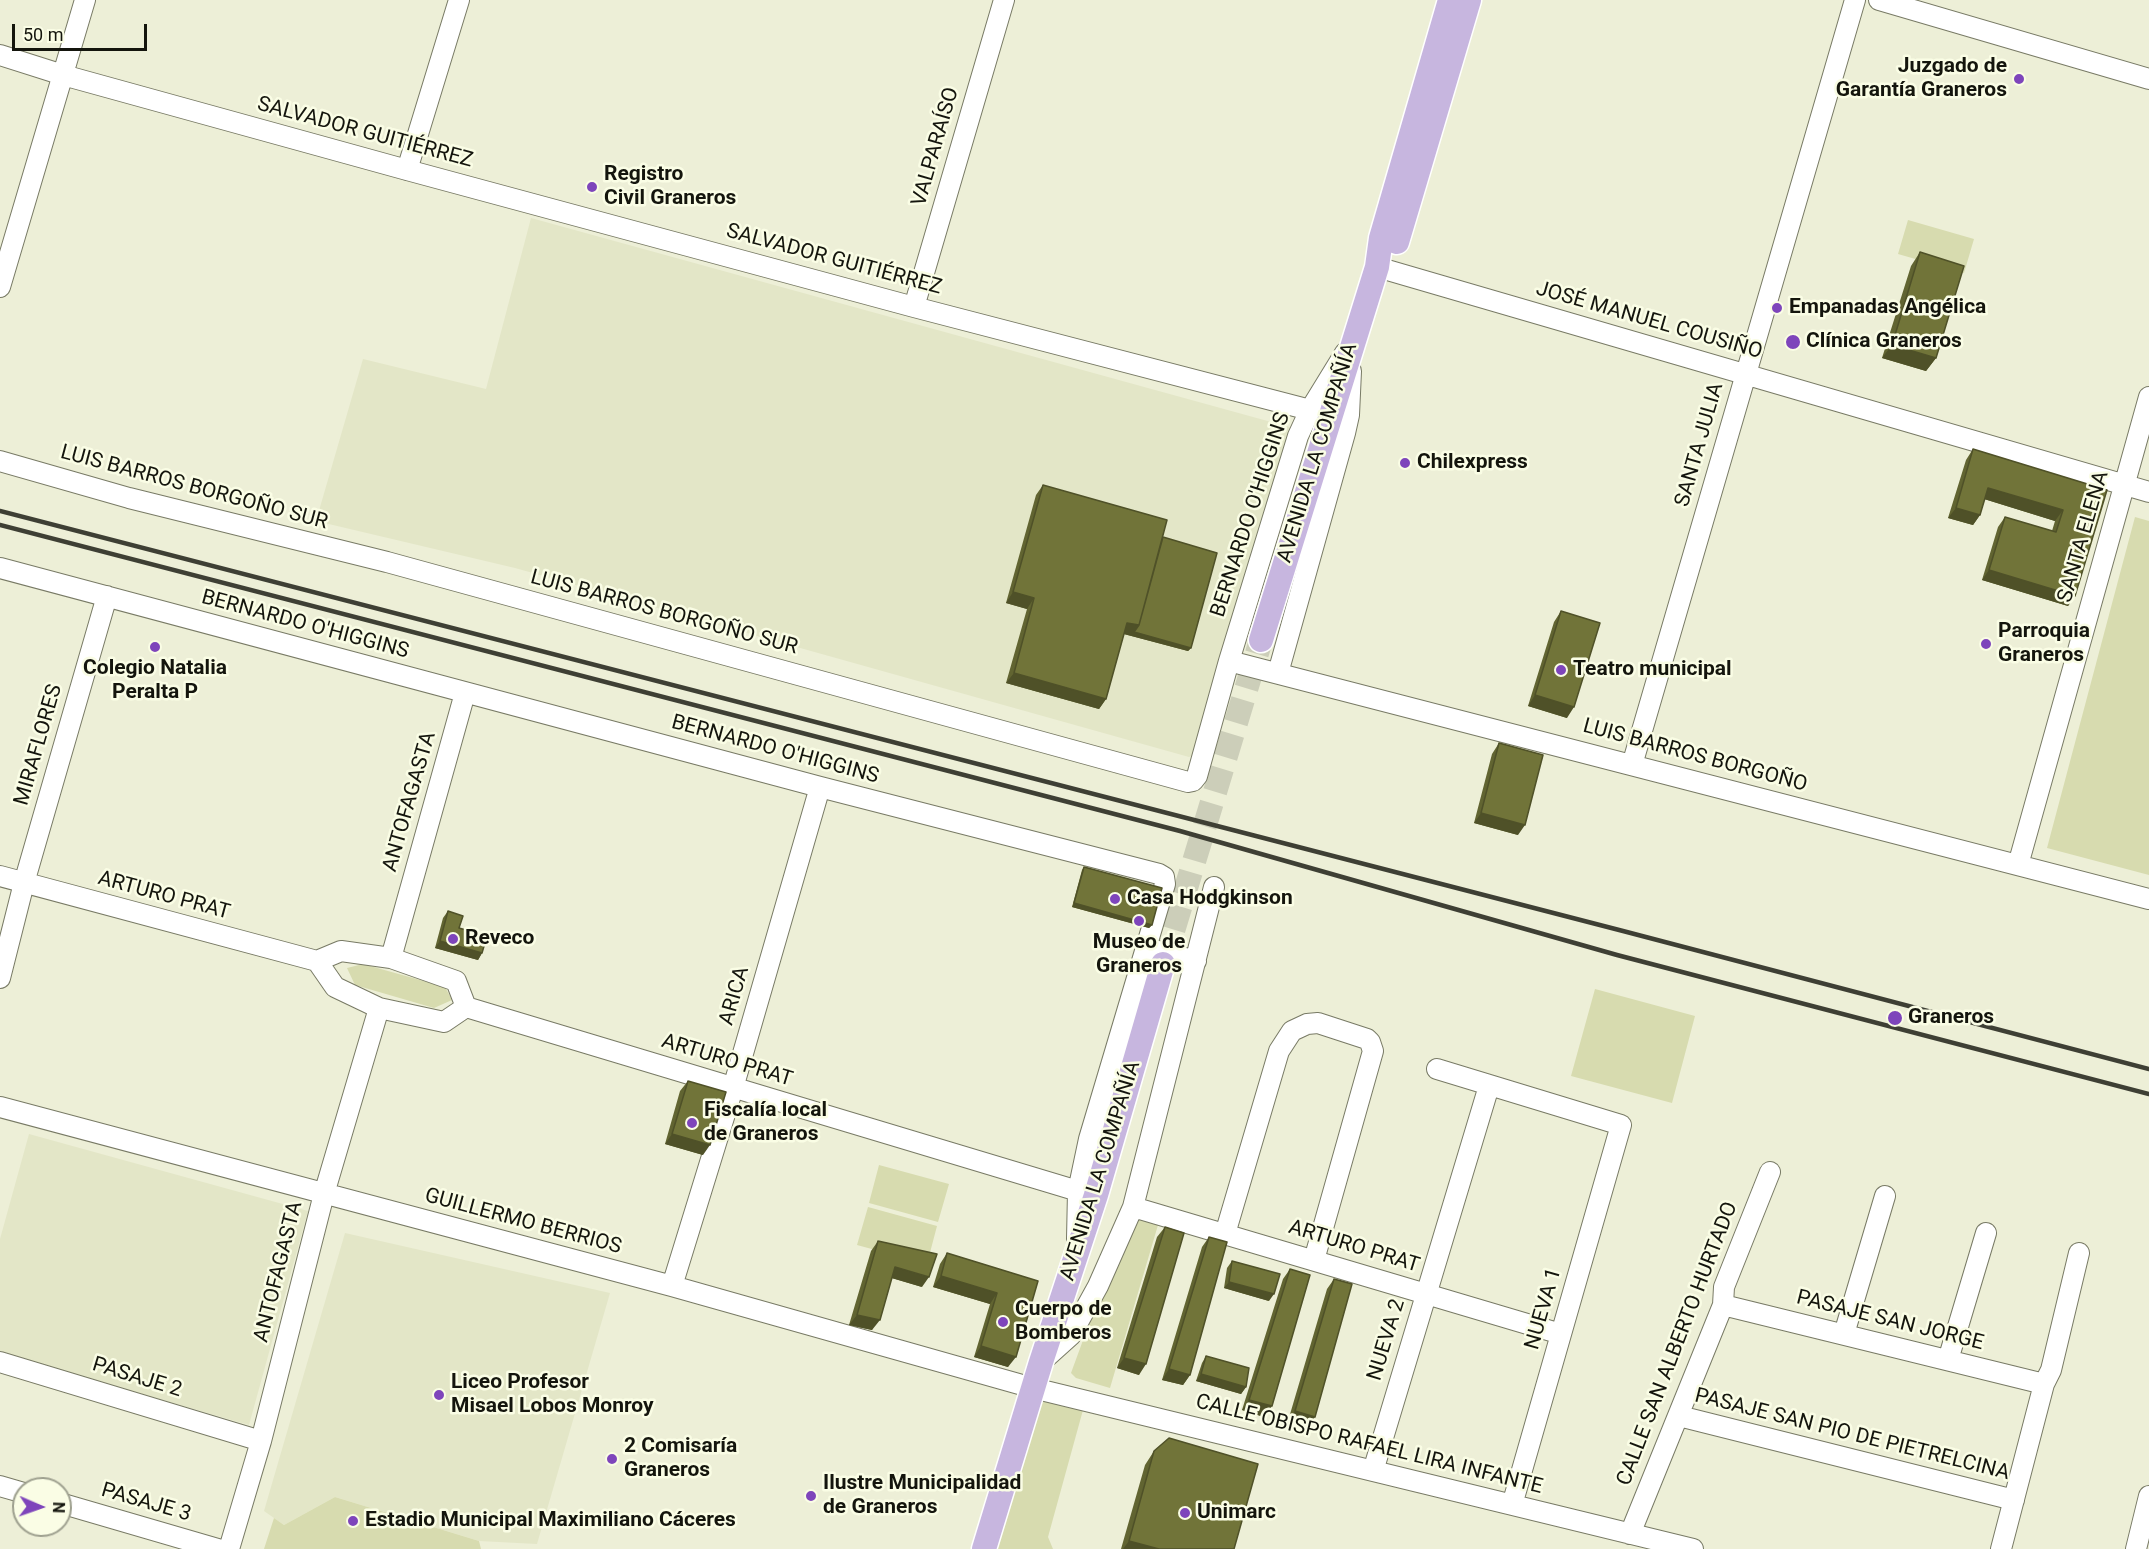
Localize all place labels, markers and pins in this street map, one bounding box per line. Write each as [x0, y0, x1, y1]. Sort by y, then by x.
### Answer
place label: Juzgado de Garantía Graneros [1836, 54, 2007, 104]
marker: Juzgado de Garantía Graneros [2012, 72, 2026, 86]
place label: Registro Civil Graneros [604, 162, 736, 212]
marker: Registro Civil Graneros [585, 180, 599, 194]
place label: Empanadas Angélica [1789, 295, 1986, 321]
marker: Empanadas Angélica [1770, 301, 1784, 315]
place label: Clínica Graneros [1806, 329, 1962, 355]
marker: Clínica Graneros [1784, 333, 1802, 351]
place label: Chilexpress [1417, 450, 1528, 476]
marker: Chilexpress [1398, 456, 1412, 470]
place label: Parroquia Graneros [1998, 619, 2090, 669]
marker: Parroquia Graneros [1979, 637, 1993, 651]
marker: Colegio Natalia Peralta P [148, 640, 162, 654]
place label: Colegio Natalia Peralta P [83, 656, 227, 706]
place label: Teatro municipal [1573, 657, 1732, 683]
marker: Teatro municipal [1554, 663, 1568, 677]
place label: Casa Hodgkinson [1127, 886, 1293, 912]
marker: Casa Hodgkinson [1108, 892, 1122, 906]
marker: Museo de Graneros [1132, 914, 1146, 928]
place label: Reveco [465, 926, 534, 952]
place label: Museo de Graneros [1093, 930, 1185, 980]
marker: Reveco [446, 932, 460, 946]
place label: Graneros [1908, 1005, 1994, 1031]
marker: Graneros [1886, 1009, 1904, 1027]
place label: Fiscalía local de Graneros [704, 1098, 827, 1148]
marker: Fiscalía local de Graneros [685, 1116, 699, 1130]
place label: Cuerpo de Bomberos [1015, 1297, 1112, 1347]
marker: Cuerpo de Bomberos [996, 1315, 1010, 1329]
place label: Liceo Profesor Misael Lobos Monroy [451, 1370, 654, 1420]
marker: Liceo Profesor Misael Lobos Monroy [432, 1388, 446, 1402]
place label: 2 Comisaría Graneros [624, 1434, 737, 1484]
marker: 2 Comisaría Graneros [605, 1452, 619, 1466]
place label: Ilustre Municipalidad de Graneros [823, 1471, 1021, 1521]
marker: Ilustre Municipalidad de Graneros [804, 1489, 818, 1503]
place label: Unimarc [1197, 1500, 1276, 1526]
marker: Unimarc [1178, 1506, 1192, 1520]
place label: Estadio Municipal Maximiliano Cáceres [365, 1508, 736, 1534]
marker: Estadio Municipal Maximiliano Cáceres [346, 1514, 360, 1528]

